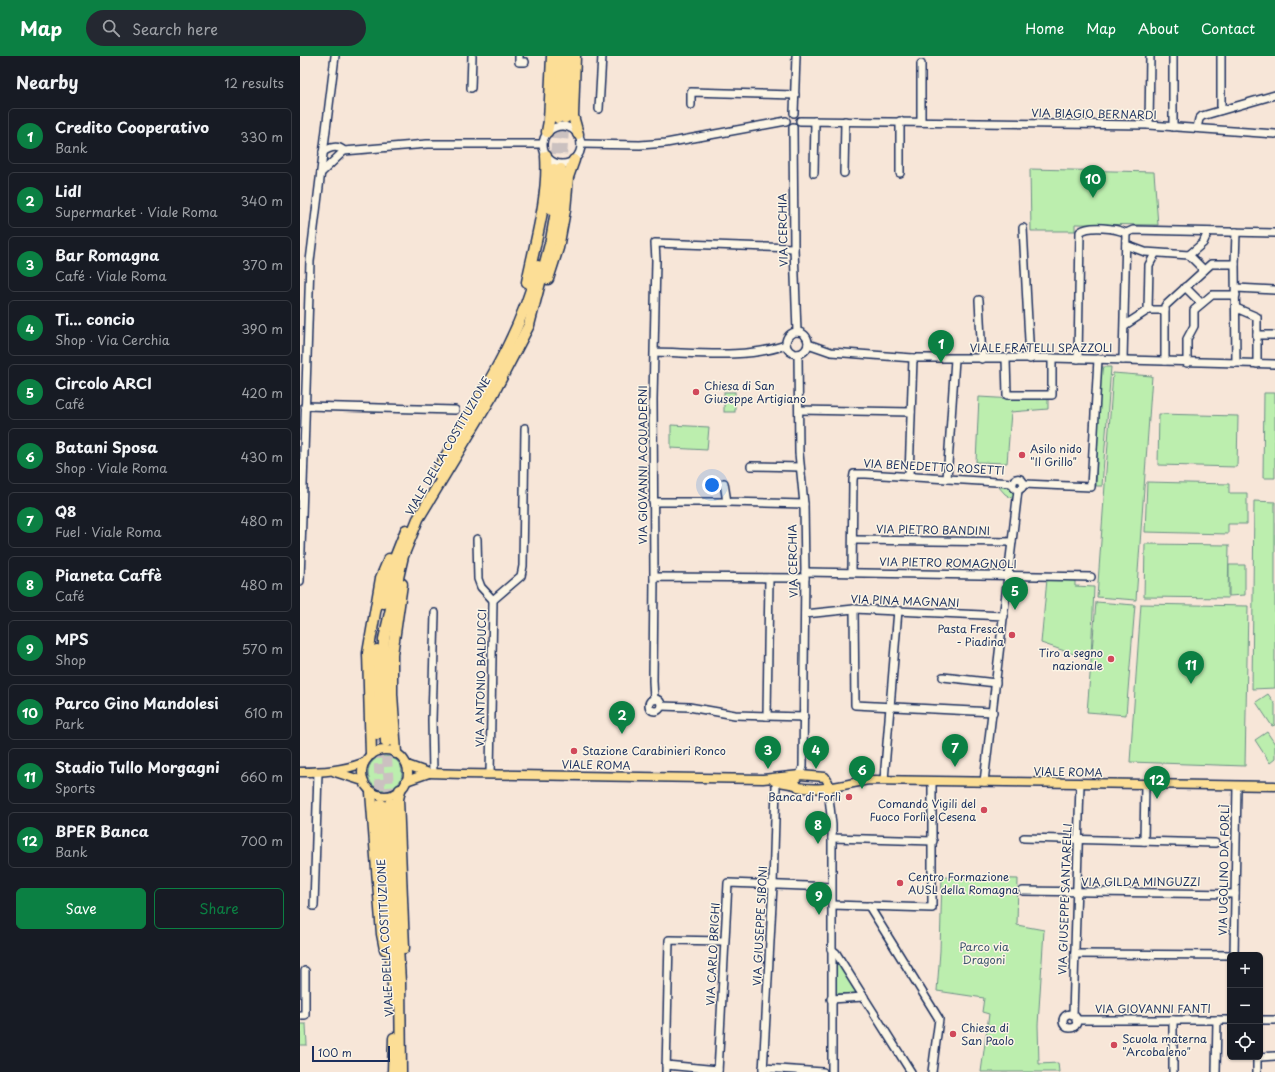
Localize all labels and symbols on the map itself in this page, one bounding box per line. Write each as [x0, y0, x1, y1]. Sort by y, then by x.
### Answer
street label: VIA BIAGIO BERNARDI [1031, 104, 1157, 123]
pin: 10 [1080, 165, 1106, 198]
street label: VIA CERCHIA [773, 192, 792, 267]
pin: 1 [928, 330, 954, 363]
street label: VIALE FRATELLI SPAZZOLI [970, 339, 1112, 356]
street label: VIALE DELLA COSTITUZIONE [401, 373, 495, 519]
place label: Chiesa di San Giuseppe Artigiano [704, 377, 806, 407]
street label: VIA GIOVANNI ACQUADERNI [634, 386, 651, 544]
marker: Chiesa di San Giuseppe Artigiano [691, 387, 701, 397]
place label: Asilo nido "Il Grillo" [1030, 440, 1082, 470]
marker: Asilo nido "Il Grillo" [1017, 450, 1027, 460]
street label: VIA BENEDETTO ROSETTI [863, 454, 1005, 479]
your location [702, 475, 722, 495]
street label: VIA PIETRO BANDINI [876, 520, 990, 539]
street label: VIA CERCHIA [783, 523, 802, 598]
street label: VIA PIETRO ROMAGNOLI [879, 553, 1017, 572]
pin: 5 [1002, 577, 1028, 610]
street label: VIA PINA MAGNANI [850, 590, 960, 611]
street label: VIA ANTONIO BALDUCCI [471, 609, 490, 747]
place label: Pasta Fresca - Piadina [937, 620, 1004, 650]
marker: Pasta Fresca - Piadina [1007, 630, 1017, 640]
place label: Tiro a segno nazionale [1039, 644, 1103, 674]
pin: 11 [1178, 651, 1204, 684]
marker: Tiro a segno nazionale [1106, 654, 1116, 664]
pin: 2 [609, 701, 635, 734]
pin: 7 [942, 734, 968, 767]
pin: 3 [755, 736, 781, 769]
pin: 4 [803, 736, 829, 769]
place label: Stazione Carabinieri Ronco [582, 742, 726, 759]
marker: Stazione Carabinieri Ronco [569, 746, 579, 756]
street label: VIALE ROMA [561, 755, 631, 774]
pin: 6 [849, 756, 875, 789]
street label: VIALE ROMA [1033, 762, 1103, 781]
pin: 12 [1144, 766, 1170, 799]
place label: Banca di Forlì [768, 788, 841, 805]
marker: Banca di Forlì [844, 792, 854, 802]
place label: Comando Vigili del Fuoco Forlì e Cesena [870, 795, 976, 825]
street label: VIA UGOLINO DA FORLÌ [1214, 804, 1233, 936]
marker: Comando Vigili del Fuoco Forlì e Cesena [979, 805, 989, 815]
pin: 8 [805, 811, 831, 844]
street label: VIA GIUSEPPE SANTARELLI [1053, 823, 1076, 975]
street label: VIALE DELLA COSTITUZIONE [372, 858, 397, 1018]
street label: VIA GIUSEPPE SIBONI [748, 866, 771, 986]
place label: Centro Formazione AUSL della Romagna [908, 868, 1019, 898]
street label: VIA GILDA MINGUZZI [1081, 873, 1201, 890]
marker: Centro Formazione AUSL della Romagna [895, 878, 905, 888]
pin: 9 [806, 882, 832, 915]
street label: VIA CARLO BRIGHI [701, 902, 724, 1006]
park label: Parco via Dragoni [959, 938, 1009, 968]
street label: VIA GIOVANNI FANTI [1095, 1000, 1211, 1017]
place label: Chiesa di San Paolo [961, 1019, 1014, 1049]
marker: Chiesa di San Paolo [948, 1029, 958, 1039]
place label: Scuola materna "Arcobaleno" [1122, 1030, 1207, 1060]
marker: Scuola materna "Arcobaleno" [1109, 1040, 1119, 1050]
scale bar [312, 1044, 390, 1063]

